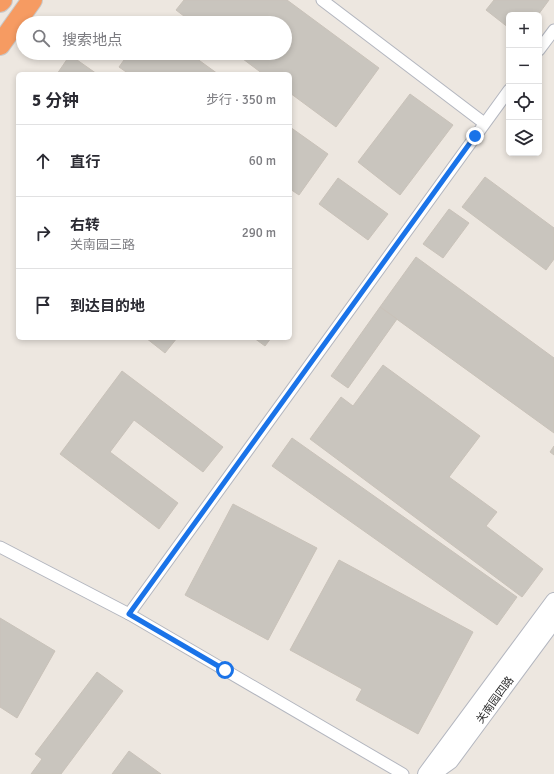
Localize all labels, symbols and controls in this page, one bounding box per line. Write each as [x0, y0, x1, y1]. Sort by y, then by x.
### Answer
map controls [506, 12, 542, 156]
button: + [506, 12, 542, 48]
search box [16, 16, 292, 60]
icon: search [30, 27, 52, 49]
text: 搜索地点 [62, 31, 122, 49]
button: − [506, 48, 542, 84]
button: locate [506, 84, 542, 120]
text: 5 分钟 [32, 90, 79, 111]
text: 步行 · 350 m [206, 92, 276, 108]
button: layers [506, 120, 542, 156]
route end [466, 127, 484, 145]
icon: ahead [32, 150, 54, 172]
text: 直行 [70, 153, 100, 171]
text: 60 m [249, 153, 276, 169]
text: 右转 [70, 216, 100, 234]
icon: right [32, 222, 54, 244]
text: 290 m [242, 225, 276, 241]
text: 关南园三路 [70, 237, 135, 253]
icon: arrive [32, 294, 54, 316]
text: 到达目的地 [70, 297, 145, 315]
route start [216, 661, 234, 679]
street label: 关南园四路 [474, 674, 516, 726]

